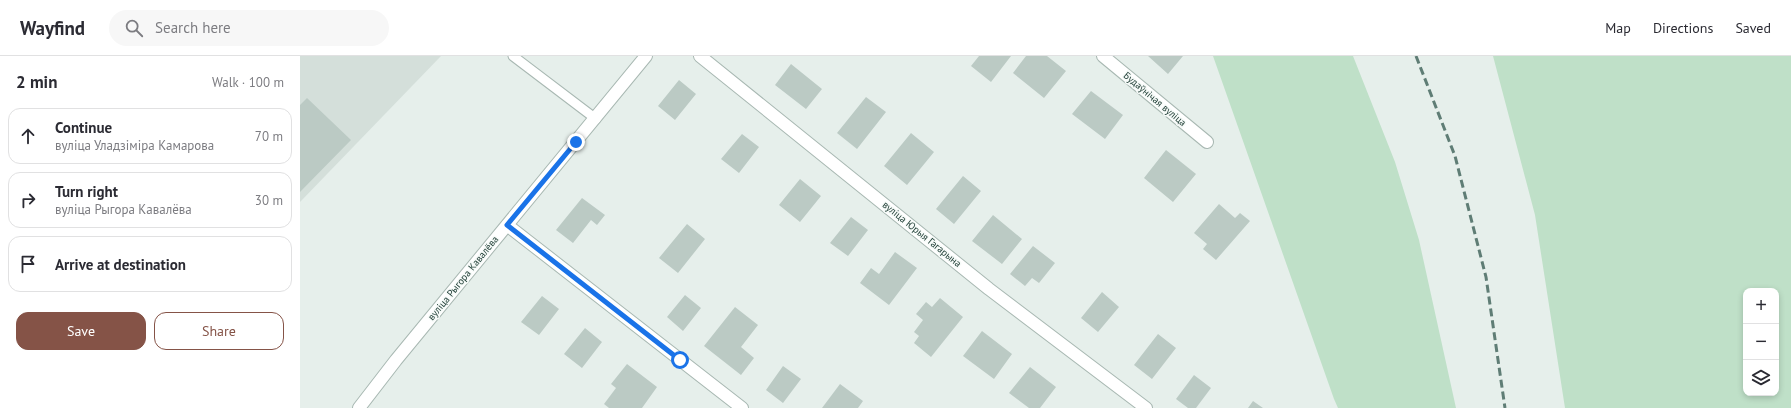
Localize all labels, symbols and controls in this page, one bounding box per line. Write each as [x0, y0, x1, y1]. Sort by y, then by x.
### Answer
search box [109, 10, 389, 46]
text: Wayfind [20, 16, 85, 40]
icon: search [123, 17, 145, 39]
text: Search here [155, 18, 231, 37]
text: Map [1605, 19, 1631, 37]
text: Directions [1653, 19, 1713, 37]
text: Saved [1735, 19, 1771, 37]
street label: Будаўнічая вуліца [1121, 69, 1189, 129]
text: 2 min [16, 71, 57, 93]
text: Walk · 100 m [212, 74, 284, 91]
text: Continue [55, 118, 112, 137]
icon: ahead [17, 125, 39, 147]
text: 70 m [255, 128, 283, 145]
route end [567, 133, 585, 151]
text: вуліца Уладзіміра Камарова [55, 137, 214, 154]
text: Turn right [55, 182, 118, 201]
icon: right [17, 189, 39, 211]
text: 30 m [255, 192, 283, 209]
street label: вуліца Юрыя Гагарына [880, 198, 964, 270]
text: вуліца Рыгора Кавалёва [55, 201, 192, 218]
street label: вуліца Рыгора Кавалёва [425, 233, 501, 323]
icon: arrive [17, 253, 39, 275]
text: Arrive at destination [55, 255, 186, 274]
map controls [1743, 288, 1779, 396]
button: + [1743, 288, 1779, 324]
button: Save [16, 312, 146, 350]
button: Share [154, 312, 284, 350]
button: − [1743, 324, 1779, 360]
route start [671, 351, 689, 369]
button: layers [1743, 360, 1779, 396]

